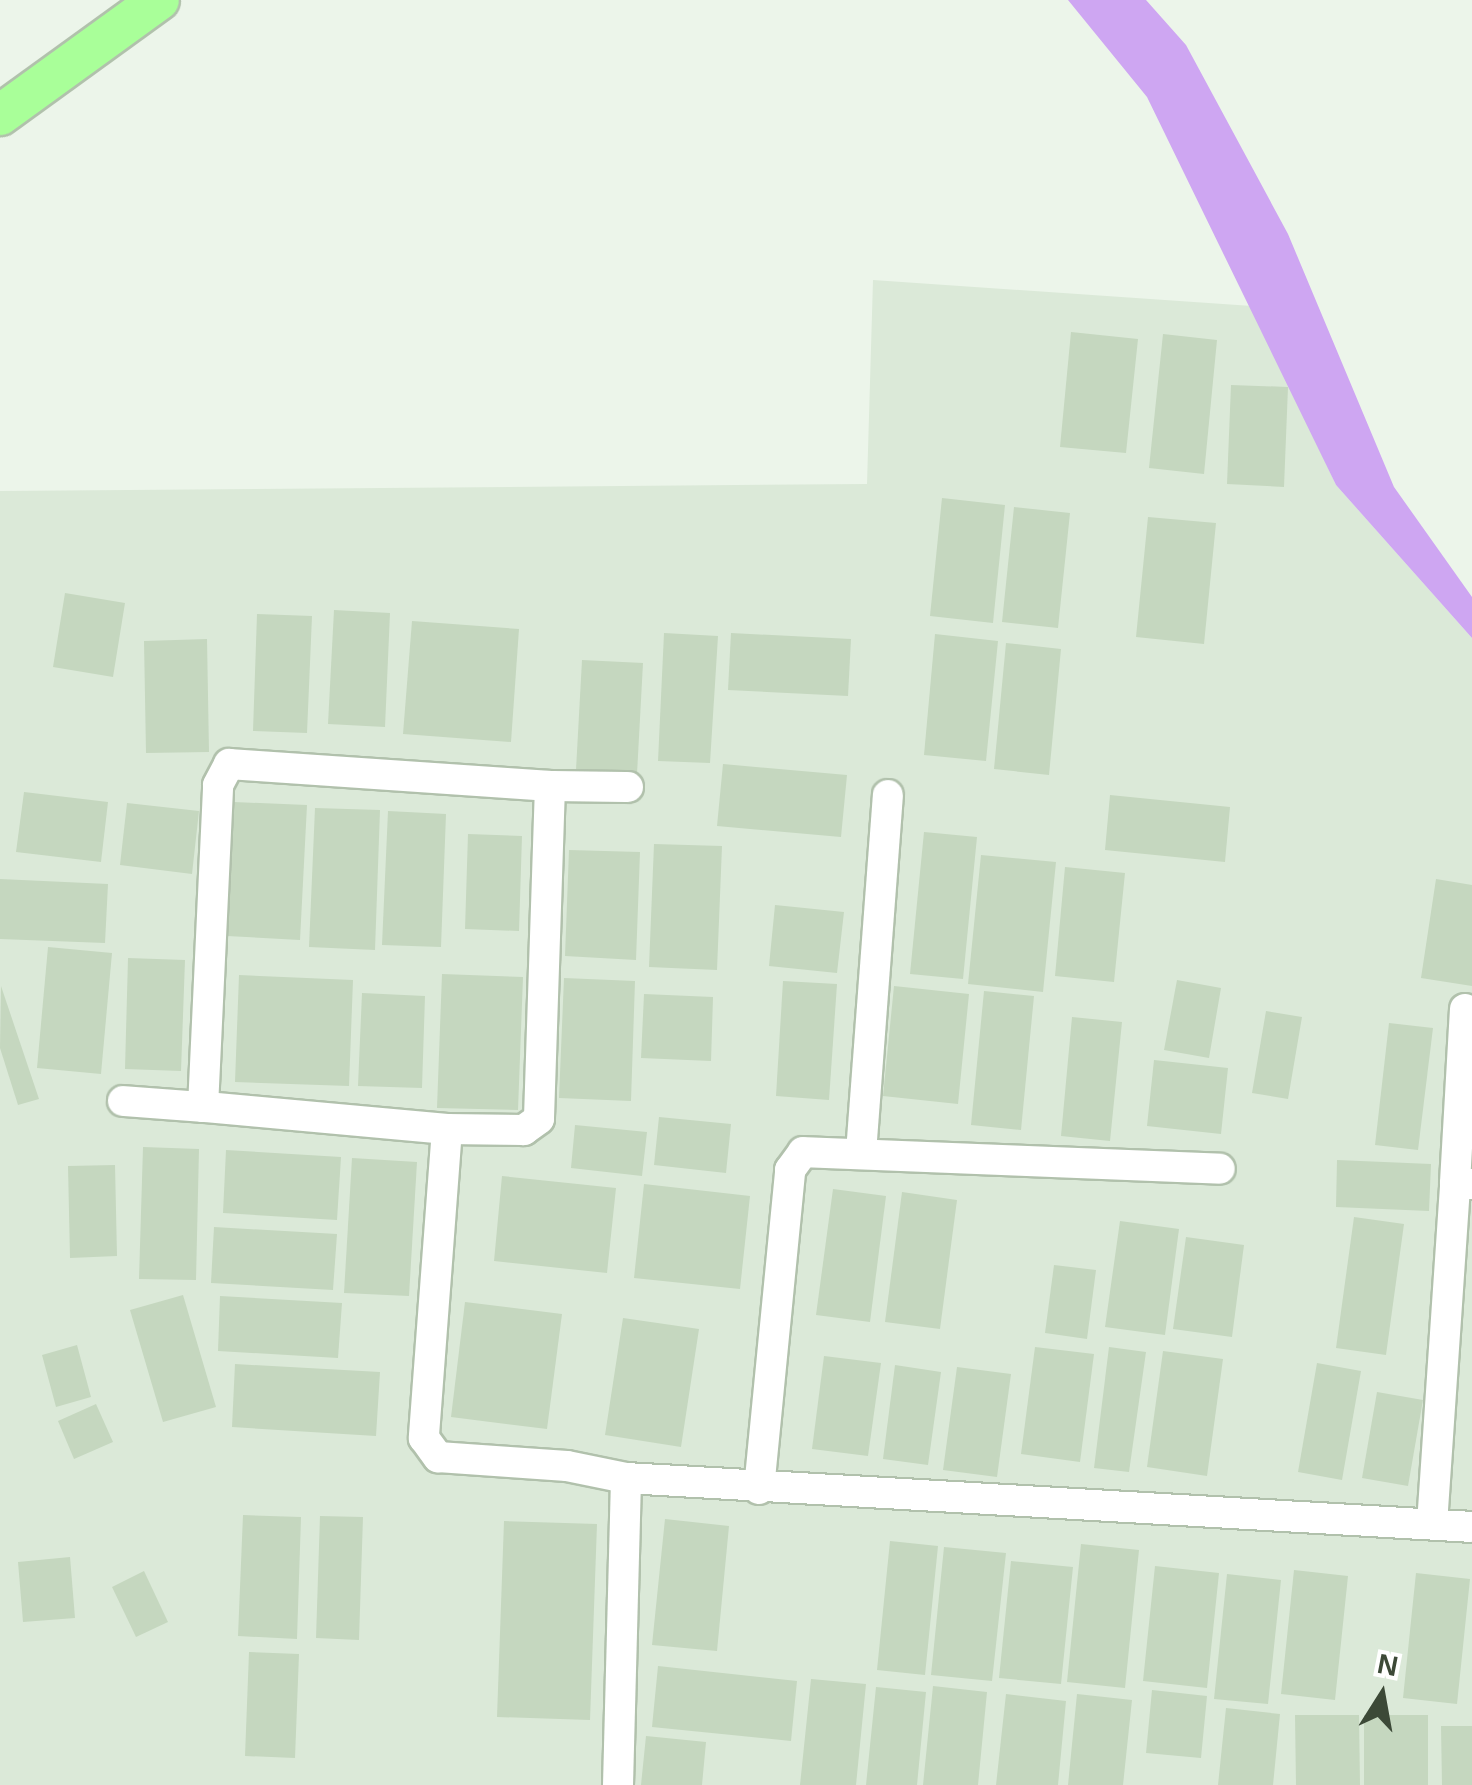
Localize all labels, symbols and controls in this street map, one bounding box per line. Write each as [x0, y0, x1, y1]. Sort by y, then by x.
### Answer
north arrow [1332, 1645, 1432, 1745]
text: N [1375, 1648, 1401, 1682]

